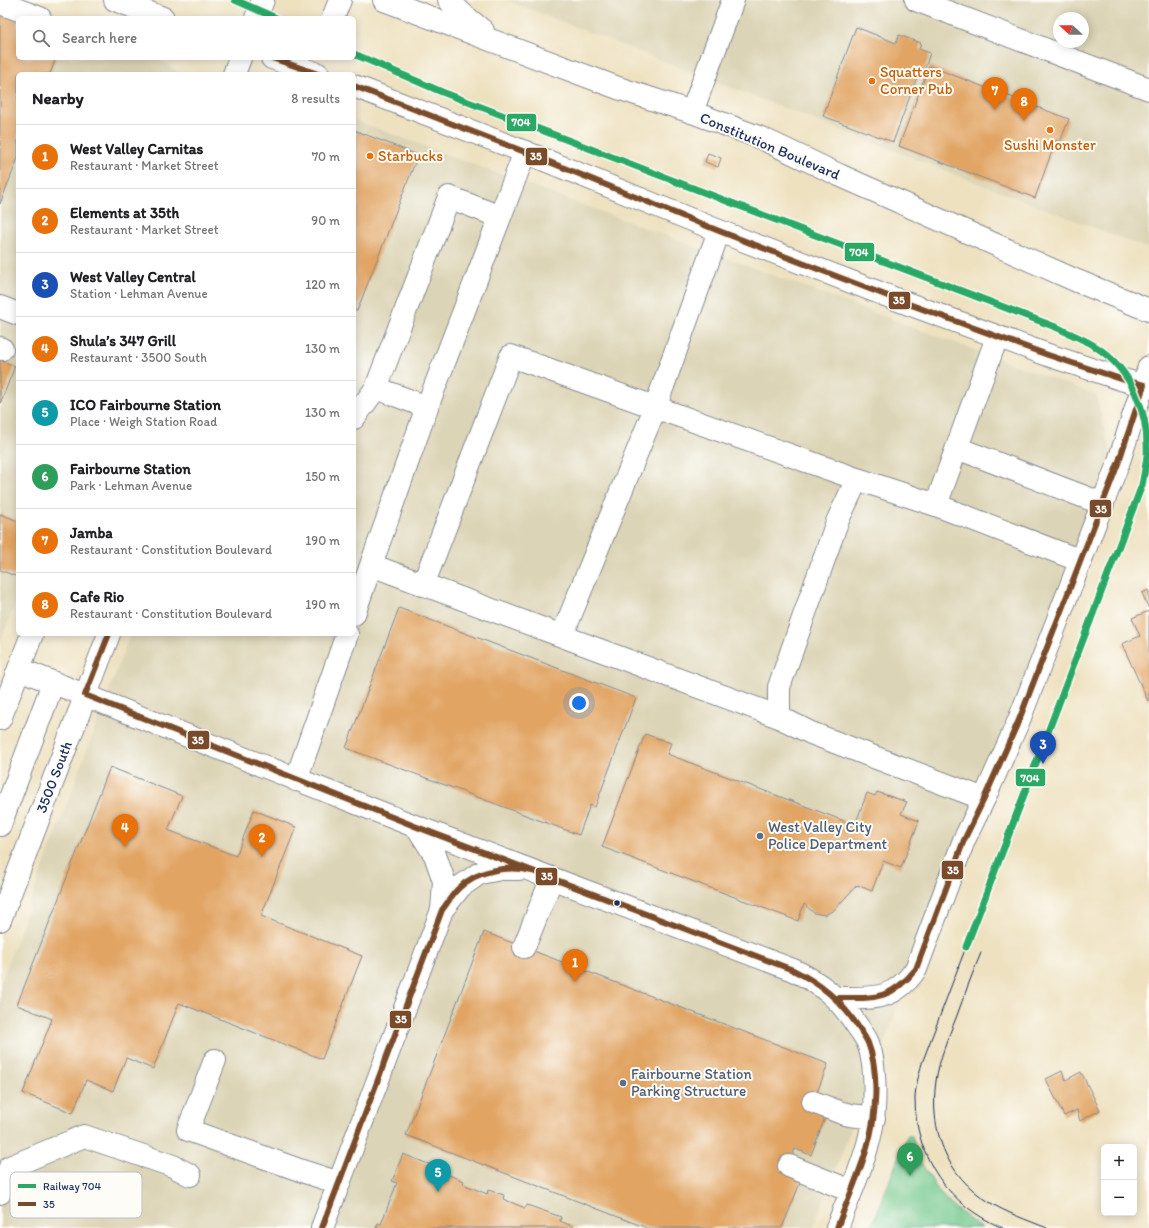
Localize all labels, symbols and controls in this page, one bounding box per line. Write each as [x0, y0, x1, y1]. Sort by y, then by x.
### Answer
north arrow [1053, 12, 1089, 48]
search box [16, 16, 356, 60]
icon: search [30, 27, 52, 49]
text: Search here [62, 29, 137, 47]
place label: Squatters Corner Pub [880, 63, 953, 98]
marker: Squatters Corner Pub [867, 76, 877, 86]
pin: 7 [982, 77, 1008, 110]
text: Nearby [32, 88, 84, 108]
pin: 8 [1011, 88, 1037, 121]
text: 8 results [291, 91, 340, 106]
street label: Constitution Boulevard [697, 108, 844, 184]
line badge: 704 [506, 113, 537, 132]
text: 704 [511, 116, 531, 129]
marker: Sushi Monster [1045, 125, 1055, 135]
place label: Sushi Monster [1004, 136, 1096, 154]
text: West Valley Carnitas [70, 140, 203, 158]
place label: Starbucks [378, 147, 443, 165]
line badge: 35 [525, 147, 548, 166]
text: 1 [42, 149, 48, 164]
text: 70 m [312, 149, 340, 164]
text: 35 [530, 150, 542, 163]
marker: Starbucks [365, 151, 375, 161]
text: Restaurant · Market Street [70, 158, 219, 173]
text: Elements at 35th [70, 204, 179, 222]
text: 2 [42, 213, 48, 228]
text: 90 m [311, 213, 340, 228]
text: Restaurant · Market Street [70, 222, 219, 237]
line badge: 704 [844, 242, 875, 262]
text: 704 [849, 246, 869, 259]
text: West Valley Central [70, 268, 196, 286]
text: 3 [41, 277, 49, 292]
text: 120 m [305, 277, 340, 292]
text: Station · Lehman Avenue [70, 286, 208, 301]
line badge: 35 [888, 291, 911, 310]
text: 35 [893, 294, 905, 307]
text: Shula’s 347 Grill [70, 332, 176, 350]
text: 4 [41, 341, 49, 356]
text: 130 m [305, 341, 340, 356]
text: Restaurant · 3500 South [70, 350, 207, 365]
text: ICO Fairbourne Station [70, 396, 221, 414]
text: 5 [42, 405, 48, 420]
text: 130 m [305, 405, 340, 420]
text: Place · Weigh Station Road [70, 414, 217, 429]
text: Fairbourne Station [70, 460, 191, 478]
text: 6 [42, 469, 48, 484]
text: 150 m [305, 469, 340, 484]
text: Park · Lehman Avenue [70, 478, 192, 493]
line badge: 35 [1089, 499, 1112, 518]
text: 35 [1095, 503, 1107, 516]
text: Jamba [70, 524, 113, 542]
text: 7 [42, 533, 48, 548]
text: 190 m [305, 533, 340, 548]
text: Restaurant · Constitution Boulevard [70, 542, 272, 557]
text: Cafe Rio [70, 588, 124, 606]
text: 8 [41, 597, 49, 612]
text: 190 m [305, 597, 340, 612]
text: Restaurant · Constitution Boulevard [70, 606, 272, 621]
your location [569, 693, 589, 713]
line badge: 35 [187, 730, 210, 750]
pin: 3 [1030, 731, 1056, 764]
text: 35 [192, 734, 204, 747]
street label: 3500 South [32, 738, 76, 815]
line badge: 704 [1015, 768, 1046, 787]
text: 704 [1020, 772, 1040, 785]
pin: 4 [112, 814, 138, 847]
place label: West Valley City Police Department [768, 818, 888, 853]
pin: 2 [249, 824, 275, 857]
marker: West Valley City Police Department [755, 831, 765, 841]
line badge: 35 [941, 860, 964, 880]
text: 35 [947, 864, 959, 877]
line badge: 35 [535, 867, 558, 886]
text: 35 [541, 870, 553, 883]
unlabelled marker [612, 898, 622, 908]
pin: 1 [562, 949, 588, 982]
line badge: 35 [389, 1010, 412, 1029]
text: 35 [395, 1013, 407, 1026]
place label: Fairbourne Station Parking Structure [631, 1065, 752, 1100]
marker: Fairbourne Station Parking Structure [618, 1078, 628, 1088]
pin: 6 [897, 1143, 923, 1176]
map controls [1101, 1144, 1137, 1216]
button: + [1101, 1144, 1137, 1180]
pin: 5 [425, 1159, 451, 1192]
legend [10, 1172, 142, 1218]
text: Railway 704 [43, 1180, 101, 1193]
button: − [1101, 1180, 1137, 1216]
text: 35 [43, 1198, 55, 1211]

